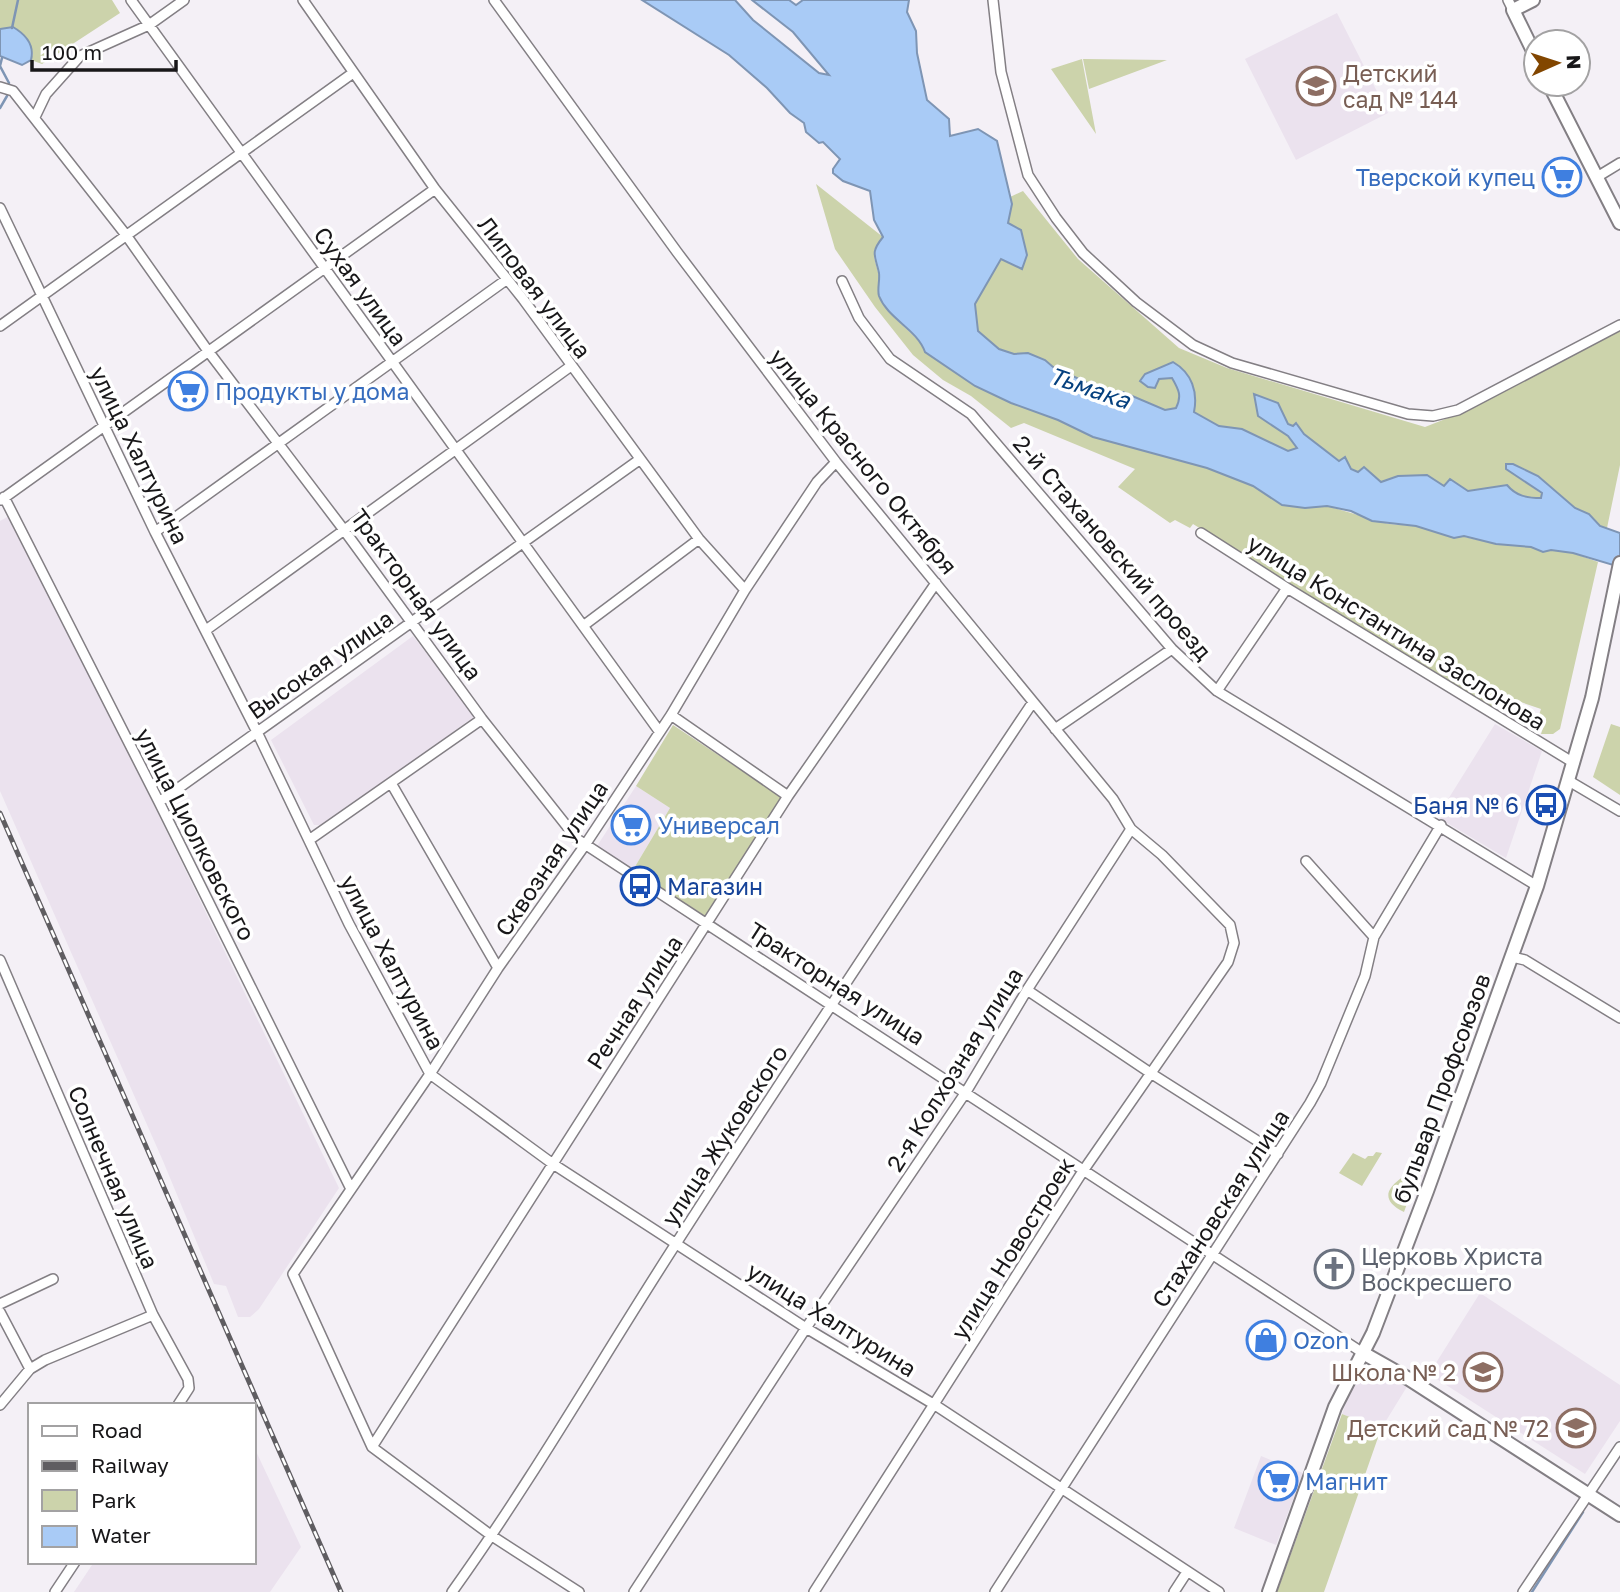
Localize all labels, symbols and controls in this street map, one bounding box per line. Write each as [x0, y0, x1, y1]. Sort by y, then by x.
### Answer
scale bar [32, 28, 175, 72]
north arrow [1522, 28, 1592, 98]
text: 100 m [42, 39, 102, 65]
text: N [1563, 54, 1586, 70]
place label: Детский сад № 144 [1343, 59, 1458, 113]
school or university icon: Детский сад № 144 [1295, 65, 1337, 107]
supermarket icon: Тверской купец [1541, 156, 1583, 198]
place label: Тверской купец [1356, 163, 1535, 191]
street label: Липовая улица [473, 211, 597, 363]
street label: Сухая улица [308, 221, 414, 351]
street label: улица Красного Октября [764, 343, 964, 579]
water label: Тьмака [1046, 360, 1135, 415]
street label: улица Халтурина [85, 362, 195, 548]
supermarket icon: Продукты у дома [167, 370, 209, 412]
place label: Продукты у дома [215, 377, 409, 405]
street label: 2-й Стахановский проезд [1008, 429, 1218, 665]
street label: Тракторная улица [345, 503, 489, 685]
street label: улица Константина Заслонова [1243, 528, 1551, 736]
street label: Высокая улица [242, 604, 398, 724]
street label: улица Циолковского [130, 723, 262, 945]
street label: Сквозная улица [489, 775, 613, 941]
bus stop icon: Баня № 6 [1525, 784, 1567, 826]
place label: Баня № 6 [1413, 791, 1519, 819]
supermarket icon: Универсал [610, 804, 652, 846]
place label: Универсал [658, 811, 780, 839]
bus stop icon: Магазин [619, 865, 661, 907]
street label: улица Халтурина [335, 870, 451, 1054]
place label: Магазин [667, 872, 763, 900]
street label: Тракторная улица [743, 915, 931, 1051]
street label: Речная улица [580, 930, 688, 1074]
street label: 2-я Колхозная улица [880, 962, 1028, 1176]
street label: бульвар Профсоюзов [1386, 969, 1496, 1207]
street label: улица Жуковского [655, 1039, 793, 1231]
street label: Солнечная улица [63, 1081, 165, 1273]
street label: Стахановская улица [1145, 1104, 1295, 1312]
street label: улица Новостроек [945, 1152, 1079, 1344]
place label: Церковь Христа Воскресшего [1361, 1242, 1543, 1296]
church icon: Церковь Христа Воскресшего [1313, 1248, 1355, 1290]
street label: улица Халтурина [742, 1256, 922, 1382]
shop icon: Ozon [1245, 1319, 1287, 1361]
place label: Ozon [1293, 1326, 1349, 1354]
school or university icon: Школа № 2 [1462, 1351, 1504, 1393]
place label: Школа № 2 [1331, 1358, 1456, 1386]
legend [28, 1403, 256, 1564]
school or university icon: Детский сад № 72 [1555, 1407, 1597, 1449]
place label: Детский сад № 72 [1347, 1414, 1549, 1442]
text: Road [91, 1417, 142, 1443]
text: Railway [91, 1452, 169, 1478]
supermarket icon: Магнит [1257, 1460, 1299, 1502]
place label: Магнит [1305, 1467, 1388, 1495]
text: Park [91, 1487, 137, 1513]
text: Water [91, 1522, 151, 1548]

